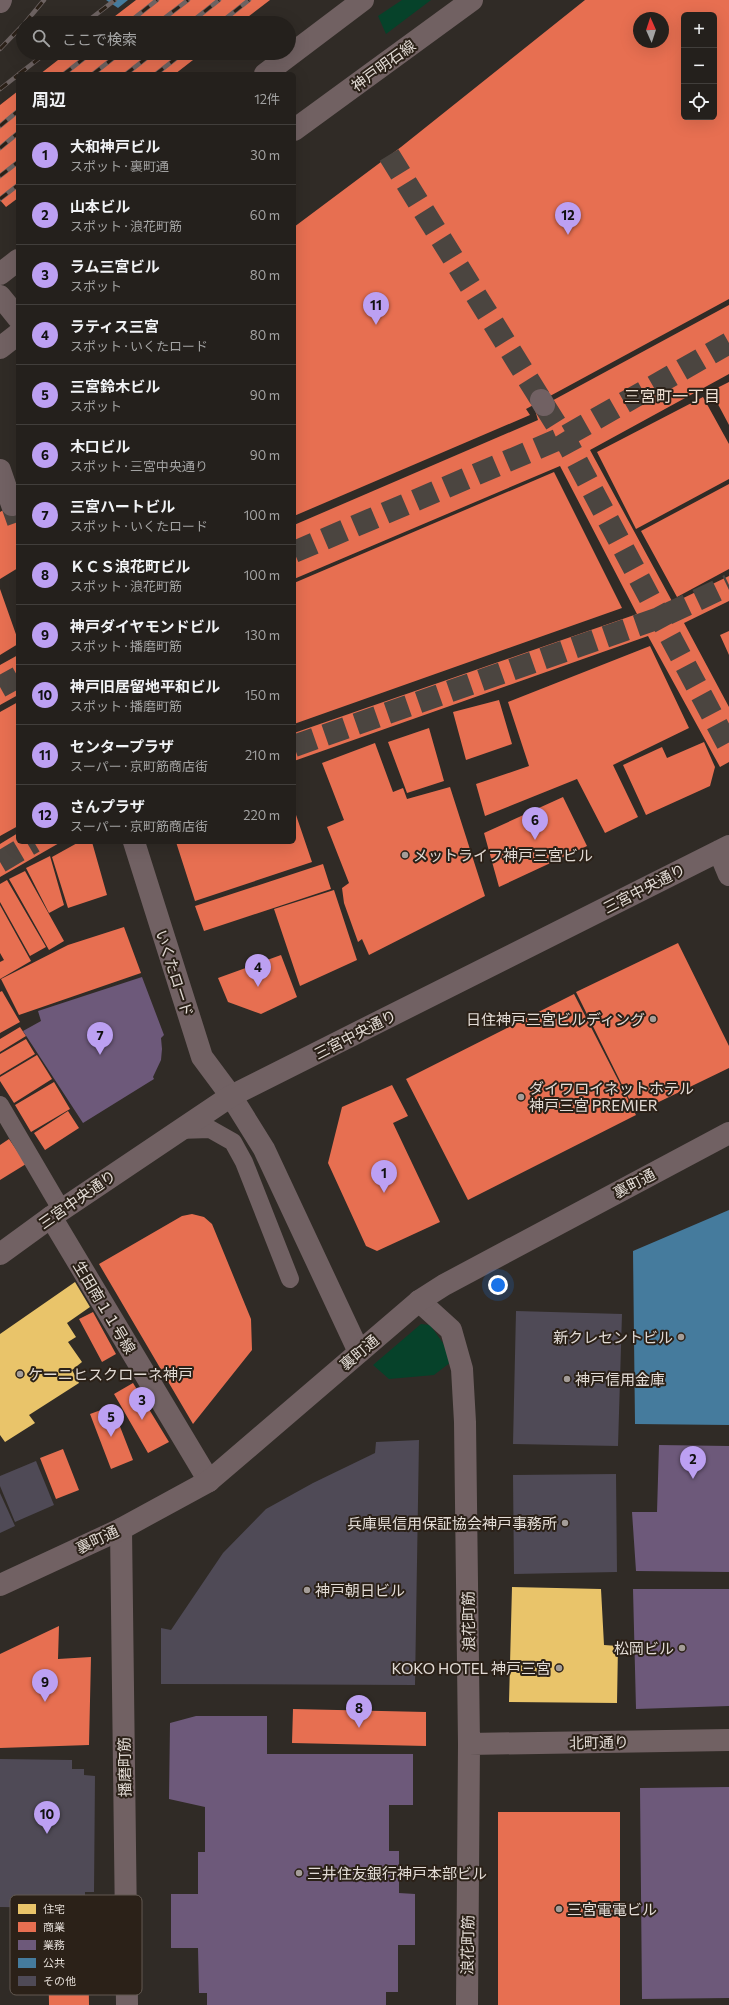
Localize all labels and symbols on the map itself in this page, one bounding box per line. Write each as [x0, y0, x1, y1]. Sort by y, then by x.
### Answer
north arrow [633, 12, 669, 48]
street label: 神戸明石線 [347, 36, 419, 94]
pin: 12 [555, 202, 581, 235]
pin: 11 [363, 292, 389, 325]
district label: 三宮町一丁目 [624, 386, 720, 405]
pin: 6 [522, 807, 548, 840]
place label: メットライフ神戸三宮ビル [413, 846, 593, 864]
marker: メットライフ神戸三宮ビル [400, 850, 410, 860]
street label: 三宮中央通り [600, 860, 688, 916]
street label: いくたロード [153, 927, 197, 1019]
pin: 4 [245, 954, 271, 987]
street label: 三宮中央通り [311, 1006, 399, 1062]
place label: 日住神戸三宮ビルディング [466, 1010, 645, 1028]
marker: 日住神戸三宮ビルディング [648, 1014, 658, 1024]
pin: 7 [87, 1022, 113, 1055]
place label: ダイワロイネットホテル 神戸三宮 PREMIER [529, 1079, 694, 1114]
marker: ダイワロイネットホテル 神戸三宮 PREMIER [516, 1092, 526, 1102]
pin: 1 [371, 1160, 397, 1193]
street label: 裏町通 [610, 1164, 658, 1202]
street label: 三宮中央通り [35, 1166, 119, 1232]
street label: 生田南１１号線 [70, 1257, 140, 1357]
your location [488, 1275, 508, 1295]
place label: 新クレセントビル [553, 1328, 673, 1346]
street label: 裏町通 [336, 1331, 382, 1373]
marker: 新クレセントビル [676, 1332, 686, 1342]
place label: ケーニヒスクローネ神戸 [28, 1365, 193, 1383]
marker: ケーニヒスクローネ神戸 [15, 1369, 25, 1379]
place label: 神戸信用金庫 [575, 1370, 665, 1388]
marker: 神戸信用金庫 [562, 1374, 572, 1384]
pin: 3 [129, 1387, 155, 1420]
pin: 5 [98, 1404, 124, 1437]
pin: 2 [680, 1446, 706, 1479]
place label: 兵庫県信用保証協会神戸事務所 [347, 1514, 557, 1532]
marker: 兵庫県信用保証協会神戸事務所 [560, 1518, 570, 1528]
street label: 裏町通 [73, 1521, 121, 1557]
place label: 神戸朝日ビル [315, 1581, 405, 1599]
marker: 神戸朝日ビル [302, 1585, 312, 1595]
street label: 浪花町筋 [458, 1591, 478, 1651]
place label: 松岡ビル [614, 1639, 674, 1657]
marker: 松岡ビル [677, 1643, 687, 1653]
place label: KOKO HOTEL 神戸三宮 [392, 1659, 551, 1677]
marker: KOKO HOTEL 神戸三宮 [554, 1663, 564, 1673]
pin: 9 [32, 1669, 58, 1702]
pin: 8 [346, 1695, 372, 1728]
street label: 北町通り [569, 1732, 629, 1752]
street label: 播磨町筋 [114, 1737, 134, 1797]
pin: 10 [34, 1801, 60, 1834]
place label: 三井住友銀行神戸本部ビル [307, 1864, 487, 1882]
marker: 三井住友銀行神戸本部ビル [294, 1868, 304, 1878]
legend [10, 1895, 142, 1995]
place label: 三宮電電ビル [567, 1900, 657, 1918]
text: 住宅 [43, 1902, 65, 1915]
marker: 三宮電電ビル [554, 1904, 564, 1914]
street label: 浪花町筋 [457, 1915, 477, 1975]
text: 商業 [43, 1920, 65, 1933]
text: 業務 [43, 1938, 65, 1951]
text: 公共 [43, 1956, 65, 1969]
text: その他 [43, 1974, 76, 1987]

